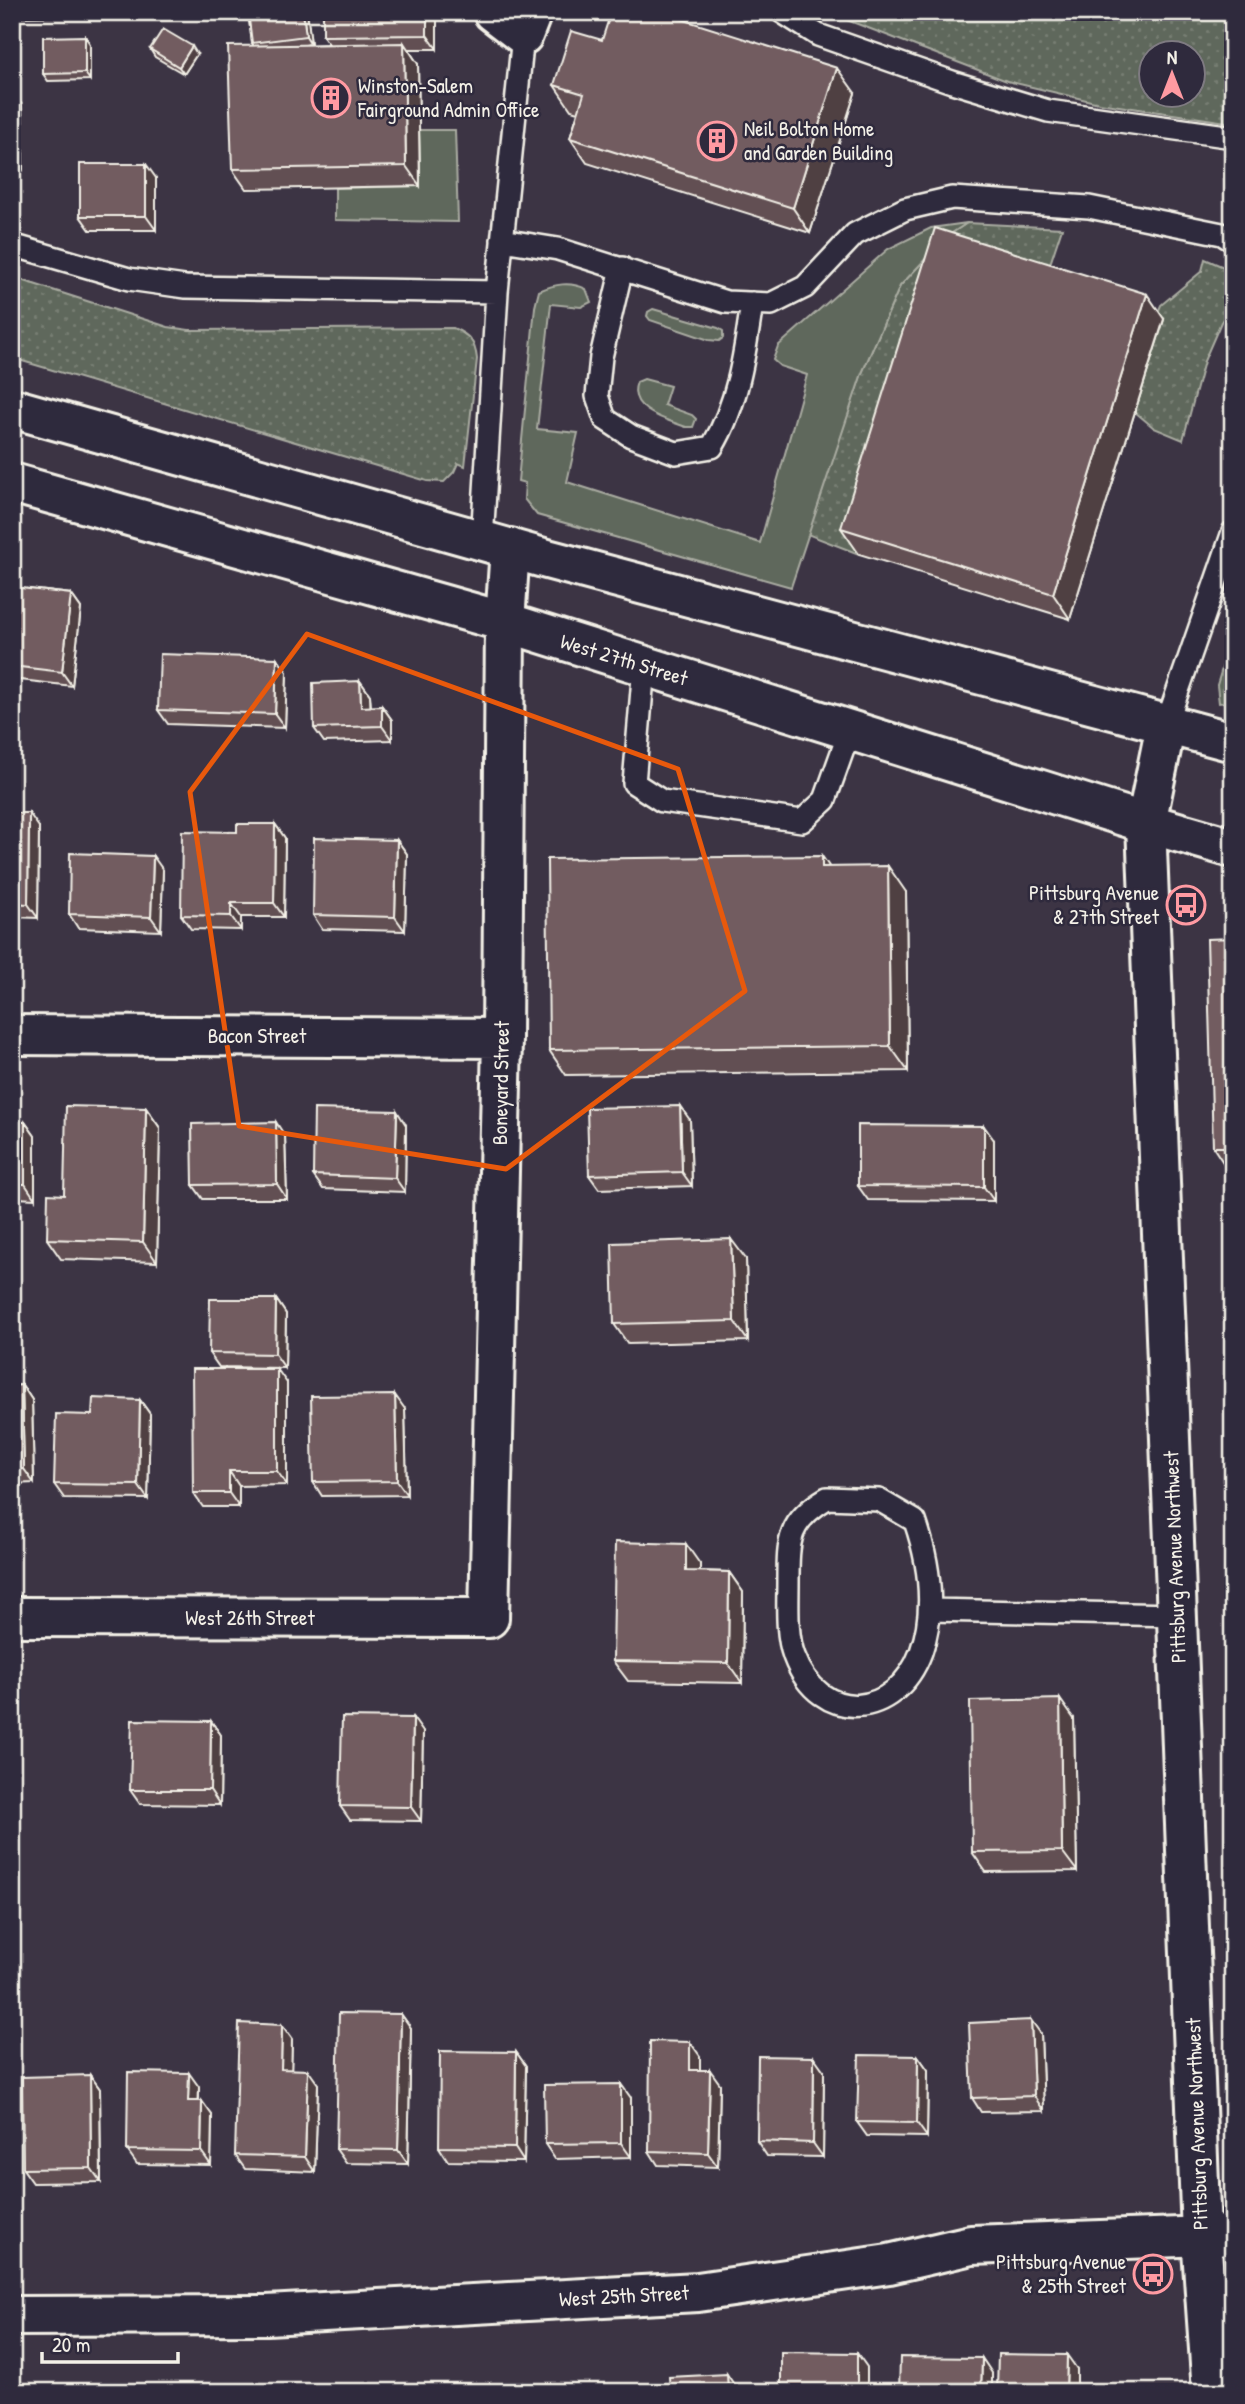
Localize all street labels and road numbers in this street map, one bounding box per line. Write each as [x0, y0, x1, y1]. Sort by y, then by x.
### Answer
street label: West 27th Street [557, 626, 692, 693]
street label: Boneyard Street [485, 1020, 516, 1145]
street label: Bacon Street [208, 1021, 307, 1050]
street label: Pittsburg Avenue Northwest [1156, 1450, 1193, 1663]
street label: West 26th Street [185, 1603, 315, 1632]
street label: Pittsburg Avenue Northwest [1178, 2017, 1215, 2230]
street label: West 25th Street [558, 2278, 690, 2313]

